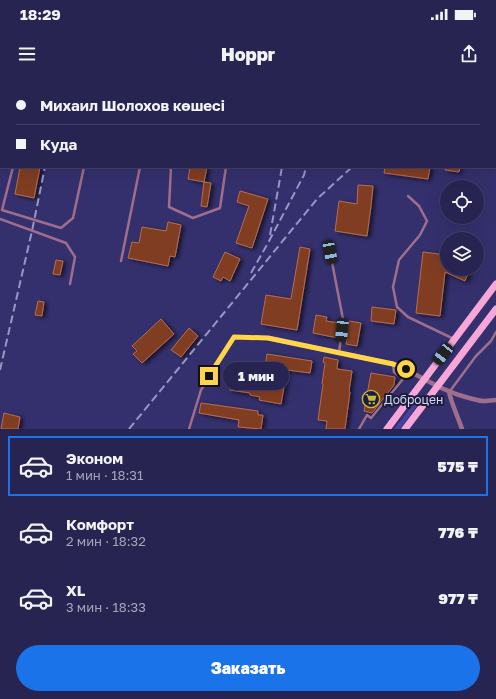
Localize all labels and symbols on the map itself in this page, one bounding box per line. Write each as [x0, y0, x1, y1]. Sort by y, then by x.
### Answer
car [322, 239, 338, 265]
car [335, 317, 349, 343]
car [431, 341, 455, 367]
route start [397, 360, 415, 378]
callout: 1 мин [223, 362, 289, 390]
route end [200, 367, 218, 385]
supermarket icon: Доброцен [361, 389, 381, 409]
place label: Доброцен [384, 392, 443, 407]

